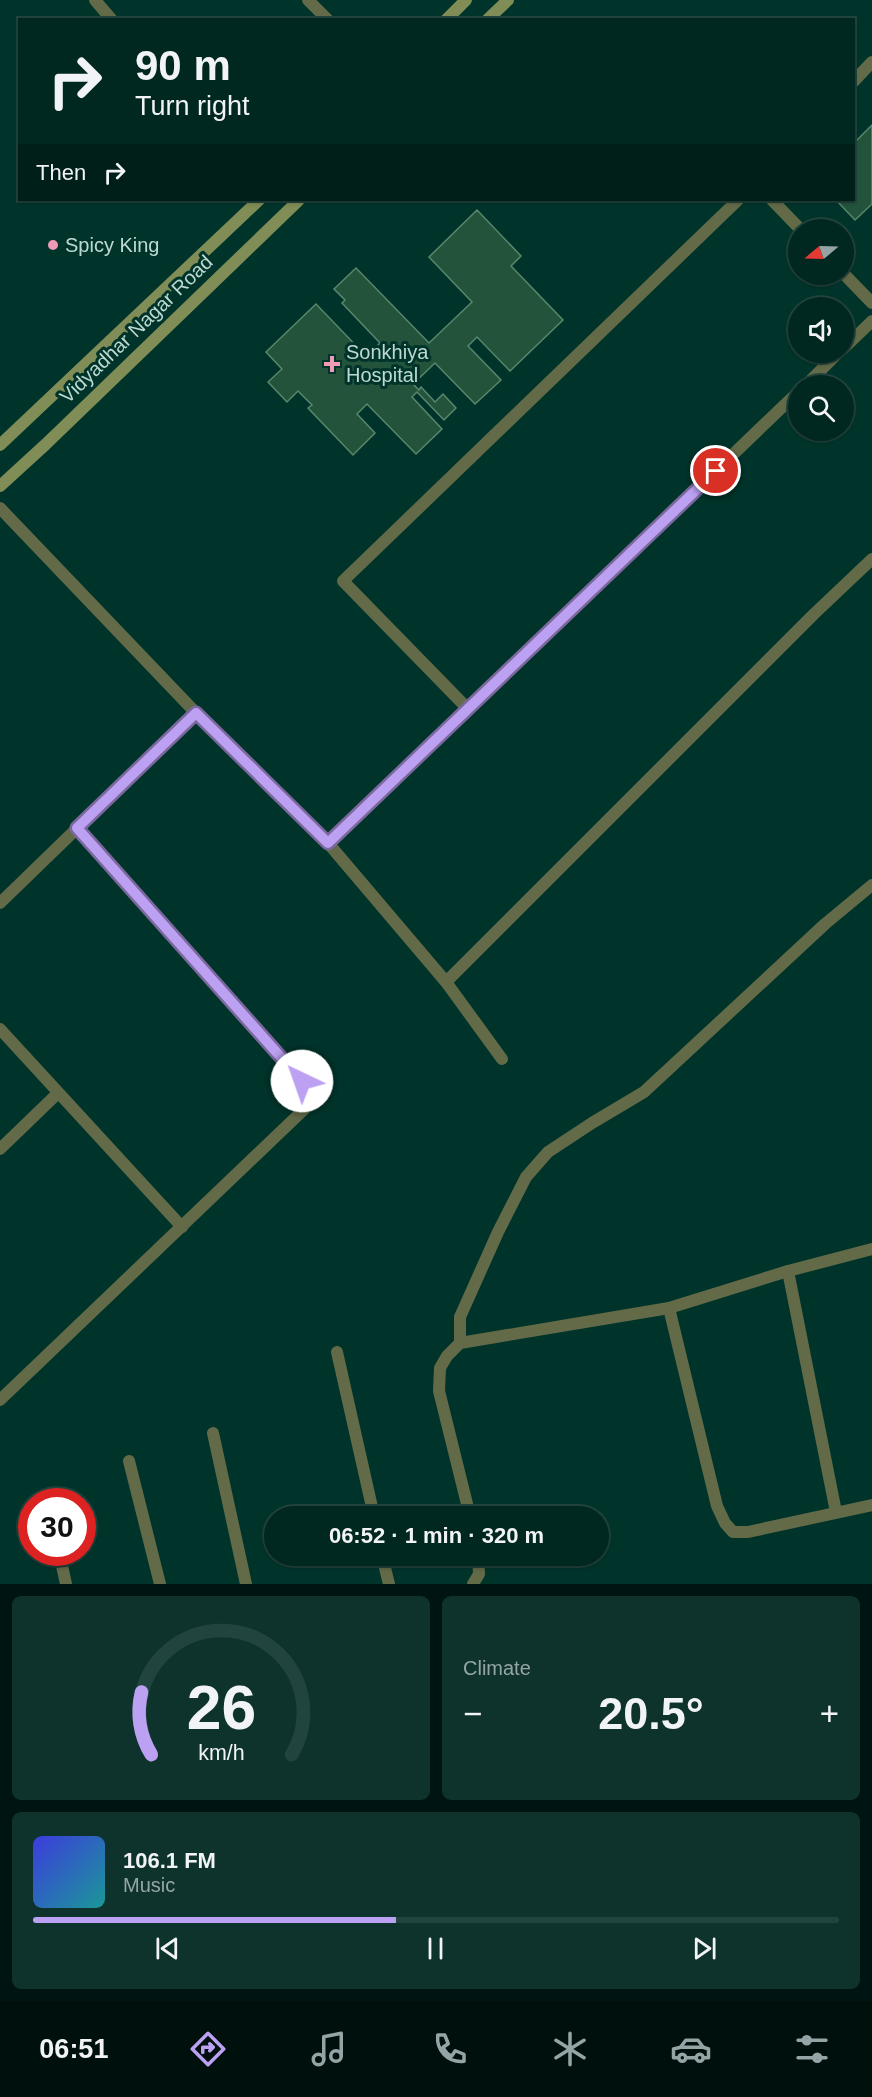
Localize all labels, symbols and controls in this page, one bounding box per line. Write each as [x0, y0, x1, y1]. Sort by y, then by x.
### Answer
icon: right [36, 42, 114, 120]
text: 90 m [135, 42, 231, 89]
text: Turn right [135, 91, 250, 121]
icon: right [98, 156, 131, 189]
text: Then [36, 160, 86, 185]
north arrow [788, 219, 854, 285]
map controls [788, 219, 854, 441]
place label: Spicy King [65, 234, 160, 256]
marker: Spicy King [46, 238, 60, 252]
street label: Vidyadhar Nagar Road [55, 251, 217, 407]
button: sound [788, 297, 854, 363]
place label: Sonkhiya Hospital [346, 341, 429, 386]
marker: Sonkhiya Hospital [323, 355, 341, 373]
button: search [788, 375, 854, 441]
pin [690, 445, 741, 496]
icon: arrive [699, 454, 732, 487]
position arrow [270, 1049, 334, 1113]
speed limit sign: 30 [18, 1488, 96, 1566]
text: 06:52 · 1 min · 320 m [329, 1523, 544, 1548]
text: Climate [463, 1657, 531, 1679]
text: 26 [186, 1673, 256, 1742]
text: 20.5° [598, 1688, 704, 1739]
text: − [463, 1695, 482, 1732]
text: + [820, 1695, 839, 1732]
text: km/h [198, 1741, 244, 1765]
text: 106.1 FM [123, 1848, 216, 1873]
text: Music [123, 1874, 175, 1896]
icon: previous [151, 1932, 184, 1965]
icon: pause [419, 1932, 452, 1965]
icon: next [688, 1932, 721, 1965]
icon: directions [187, 2028, 229, 2070]
icon: music [308, 2028, 350, 2070]
icon: phone [429, 2028, 471, 2070]
icon: climate [549, 2028, 591, 2070]
icon: car [670, 2028, 712, 2070]
icon: filters [791, 2028, 833, 2070]
text: 06:51 [39, 2034, 108, 2064]

